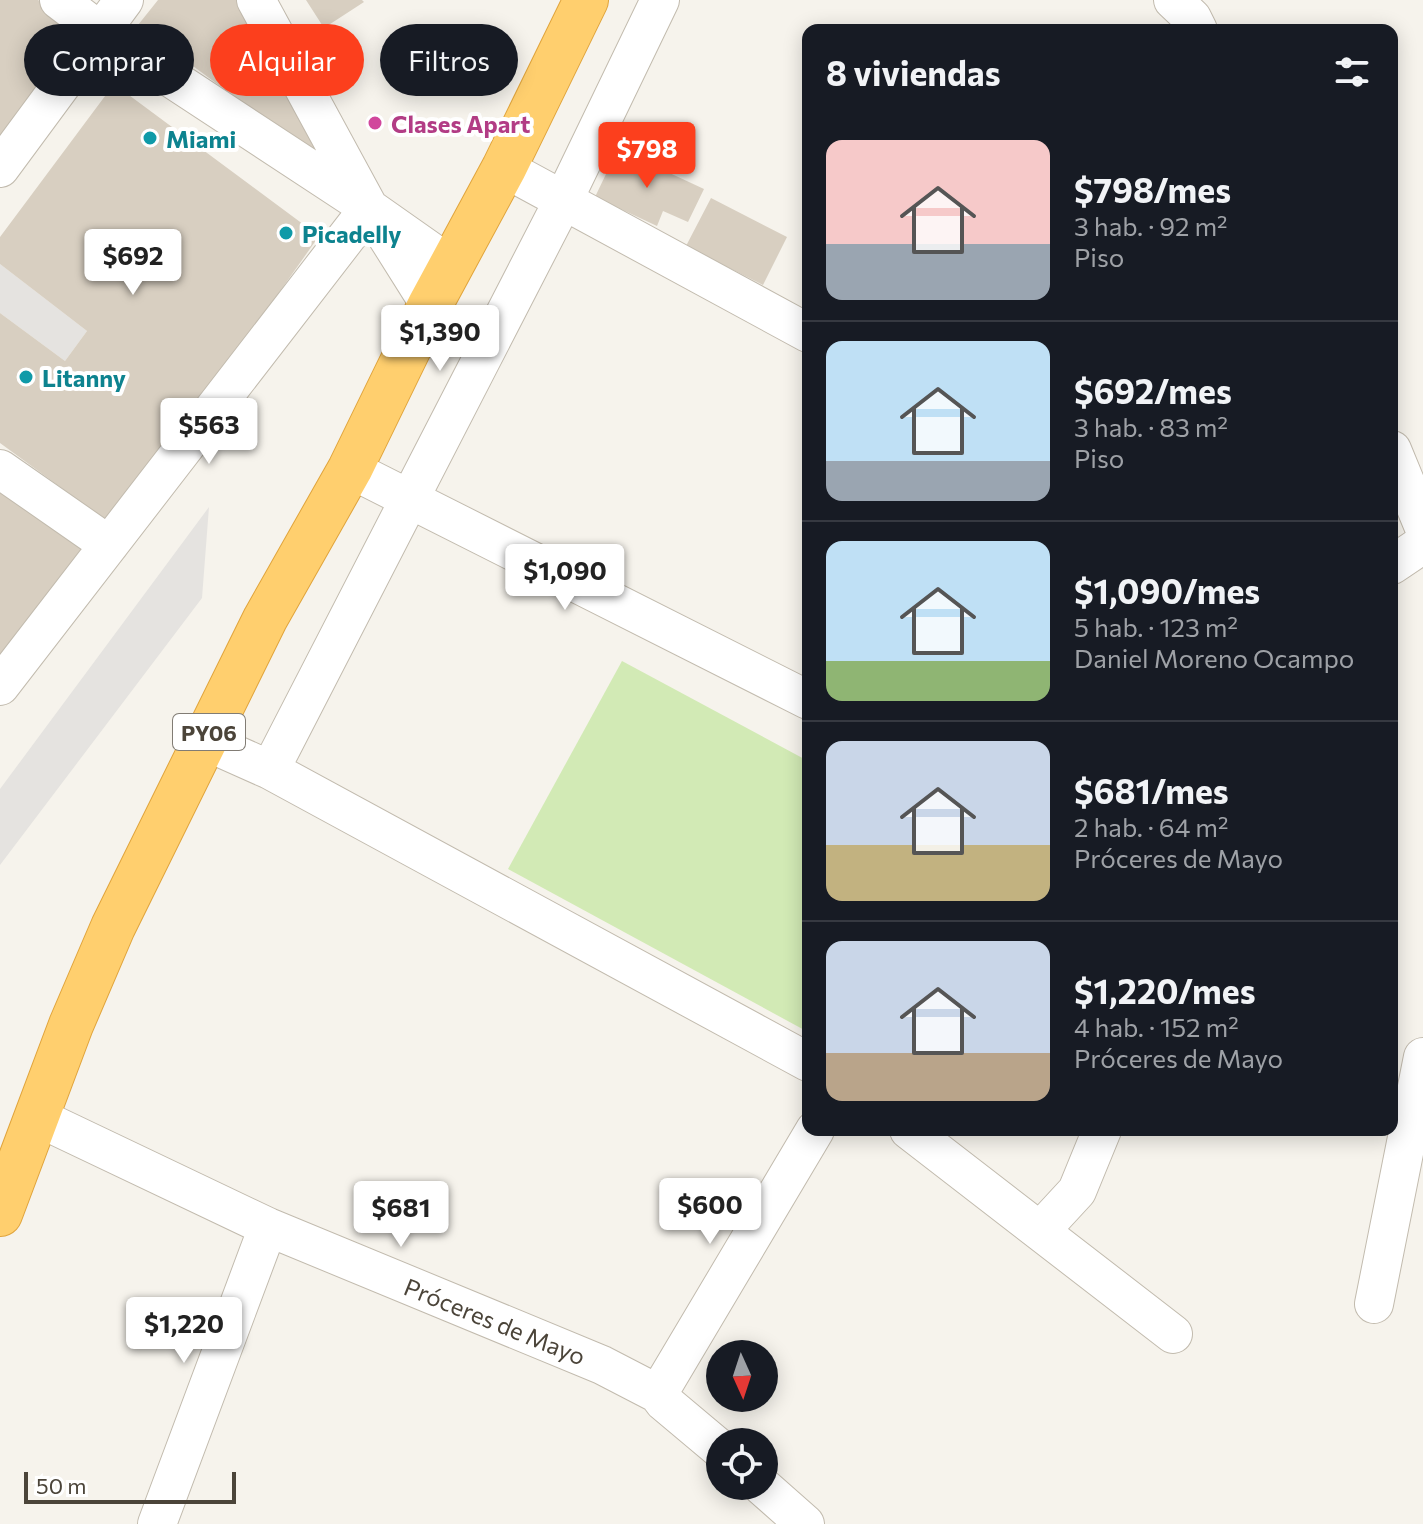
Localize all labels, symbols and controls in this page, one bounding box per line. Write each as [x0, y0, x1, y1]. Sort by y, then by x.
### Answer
chip: Comprar [24, 24, 194, 96]
chip: Alquilar [210, 24, 364, 96]
chip: Filtros [380, 24, 518, 96]
icon: filters [1330, 50, 1374, 94]
text: 8 viviendas [826, 51, 1001, 93]
place label: Clases Apart [391, 109, 530, 138]
marker: Clases Apart [366, 114, 384, 132]
pin: $798 [600, 122, 694, 190]
place label: Miami [166, 124, 236, 153]
marker: Miami [141, 129, 159, 147]
text: $798 [616, 132, 678, 163]
text: $798/mes [1074, 168, 1231, 210]
icon: home [890, 172, 986, 268]
text: 3 hab. · 92 m² [1074, 210, 1228, 241]
place label: Picadelly [302, 219, 401, 248]
marker: Picadelly [277, 224, 295, 242]
pin: $692 [86, 229, 180, 297]
text: $692 [102, 239, 164, 270]
text: Piso [1074, 241, 1124, 272]
pin: $1,390 [375, 305, 505, 373]
text: $1,390 [399, 315, 481, 346]
place label: Litanny [42, 363, 126, 392]
marker: Litanny [17, 368, 35, 386]
text: $692/mes [1074, 369, 1232, 411]
icon: home [890, 373, 986, 469]
pin: $563 [162, 398, 256, 466]
text: $563 [178, 408, 240, 439]
text: 3 hab. · 83 m² [1074, 411, 1228, 442]
text: Piso [1074, 442, 1124, 473]
pin: $1,090 [500, 544, 630, 612]
text: $1,090 [523, 554, 607, 585]
text: $1,090/mes [1074, 569, 1260, 611]
icon: home [890, 573, 986, 669]
text: 5 hab. · 123 m² [1074, 611, 1238, 642]
text: Daniel Moreno Ocampo [1074, 642, 1354, 673]
road number: PY06 [173, 714, 245, 750]
text: $681/mes [1074, 769, 1229, 811]
icon: home [890, 773, 986, 869]
text: 2 hab. · 64 m² [1074, 811, 1228, 842]
text: Próceres de Mayo [1074, 842, 1283, 873]
text: $1,220/mes [1074, 969, 1256, 1011]
icon: home [890, 973, 986, 1069]
text: 4 hab. · 152 m² [1074, 1011, 1239, 1042]
text: Próceres de Mayo [1074, 1042, 1283, 1073]
pin: $600 [663, 1178, 757, 1246]
pin: $681 [354, 1181, 448, 1249]
text: $600 [677, 1188, 743, 1219]
text: $681 [372, 1191, 430, 1222]
street label: Próceres de Mayo [400, 1271, 590, 1371]
pin: $1,220 [119, 1297, 249, 1365]
text: $1,220 [144, 1307, 224, 1338]
north arrow [706, 1340, 778, 1412]
map controls [706, 1340, 778, 1500]
button: locate [706, 1428, 778, 1500]
scale bar [24, 1468, 236, 1504]
text: 50 m [36, 1472, 86, 1499]

